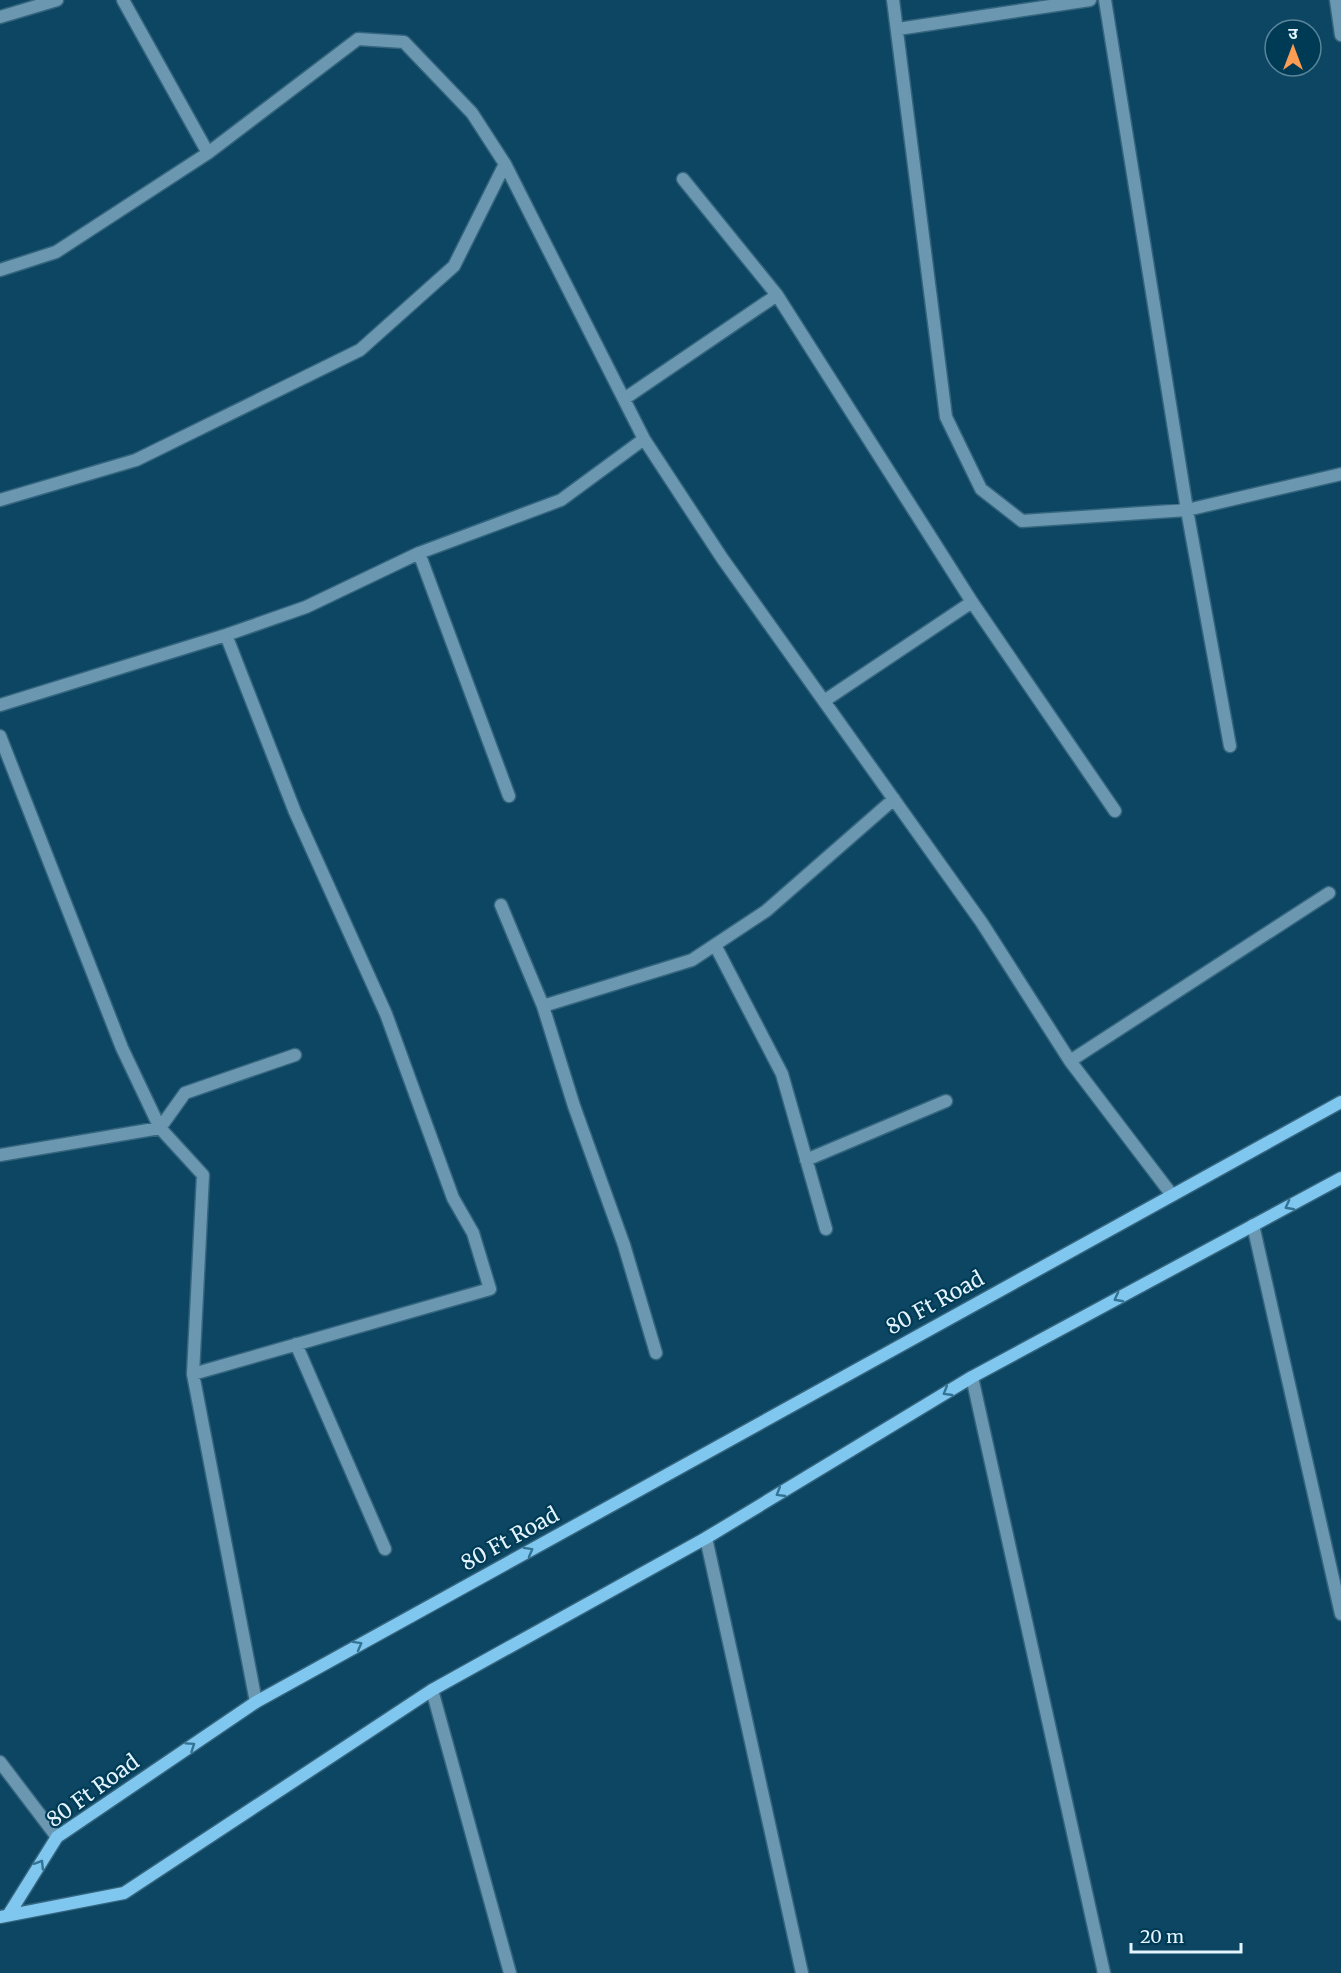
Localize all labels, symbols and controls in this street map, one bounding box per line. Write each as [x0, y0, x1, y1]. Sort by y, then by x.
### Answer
north arrow [1263, 18, 1323, 78]
text: उ [1288, 23, 1298, 43]
one-way arrow [1285, 1198, 1296, 1210]
street label: 80 Ft Road [881, 1264, 989, 1340]
one-way arrow [1114, 1291, 1124, 1302]
one-way arrow [943, 1385, 953, 1397]
one-way arrow [776, 1486, 786, 1498]
street label: 80 Ft Road [456, 1500, 564, 1576]
one-way arrow [523, 1547, 533, 1558]
one-way arrow [352, 1641, 363, 1653]
one-way arrow [185, 1742, 196, 1753]
street label: 80 Ft Road [41, 1748, 145, 1833]
one-way arrow [32, 1860, 43, 1871]
scale bar [1131, 1916, 1240, 1954]
text: 20 m [1140, 1925, 1184, 1948]

